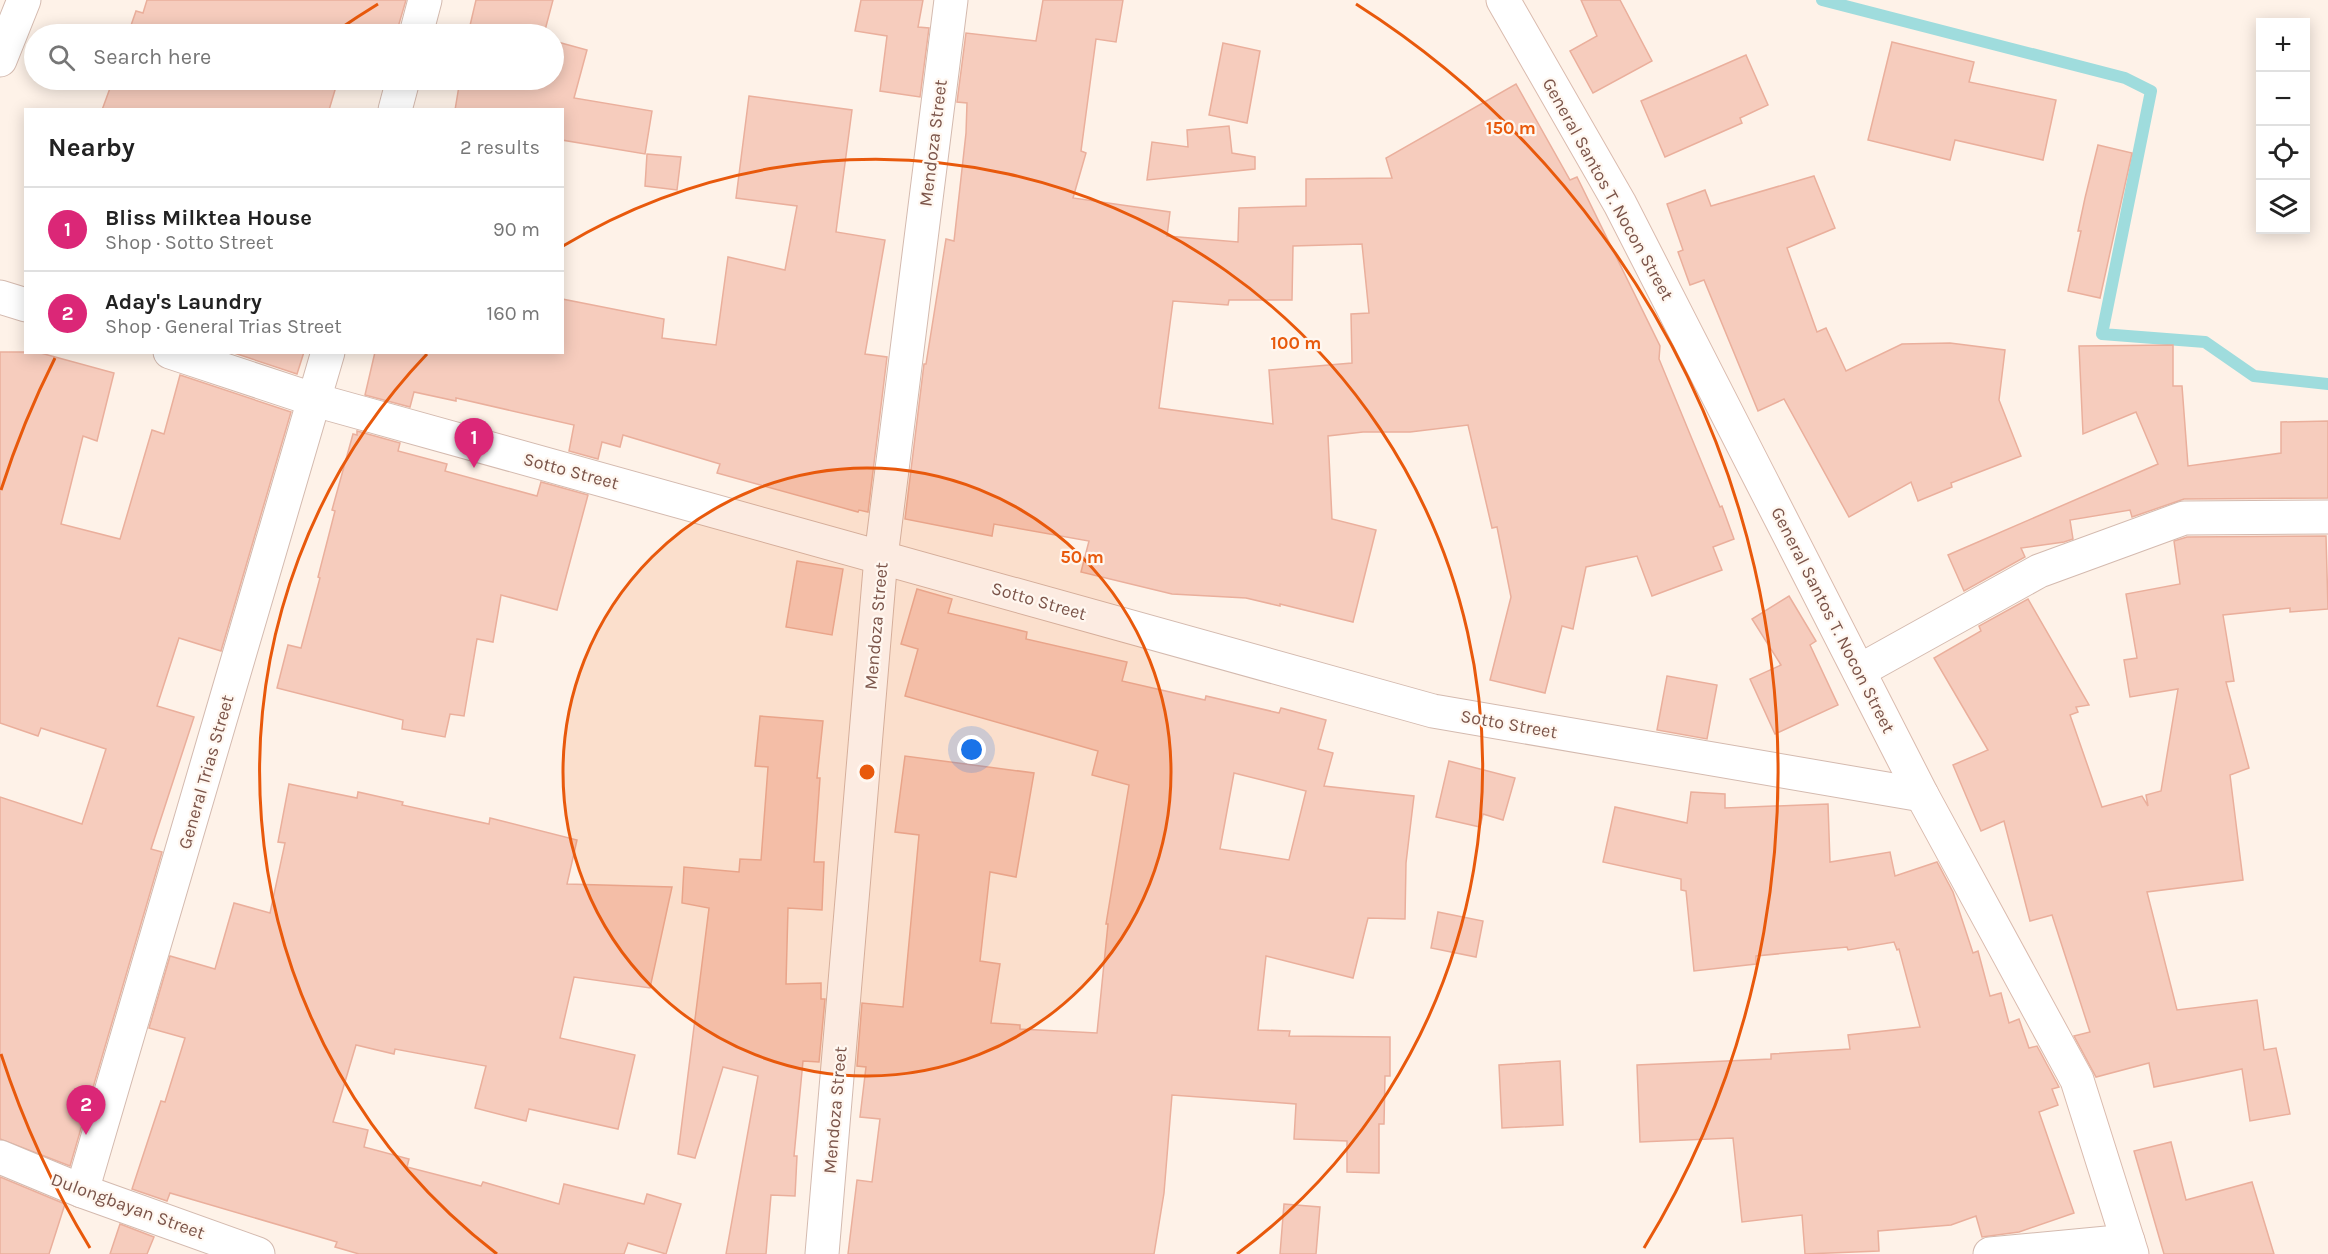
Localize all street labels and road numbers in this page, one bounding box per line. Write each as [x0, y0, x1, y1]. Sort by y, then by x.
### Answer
street label: General Santos T. Nocon Street [1538, 74, 1679, 304]
street label: Mendoza Street [914, 78, 952, 208]
street label: Sotto Street [521, 448, 621, 494]
street label: General Santos T. Nocon Street [1766, 503, 1900, 737]
street label: Mendoza Street [859, 561, 893, 691]
street label: Sotto Street [989, 577, 1089, 625]
street label: General Trias Street [173, 692, 239, 852]
street label: Sotto Street [1459, 705, 1559, 743]
street label: Mendoza Street [818, 1045, 852, 1175]
street label: Dulongbayan Street [48, 1168, 208, 1244]

